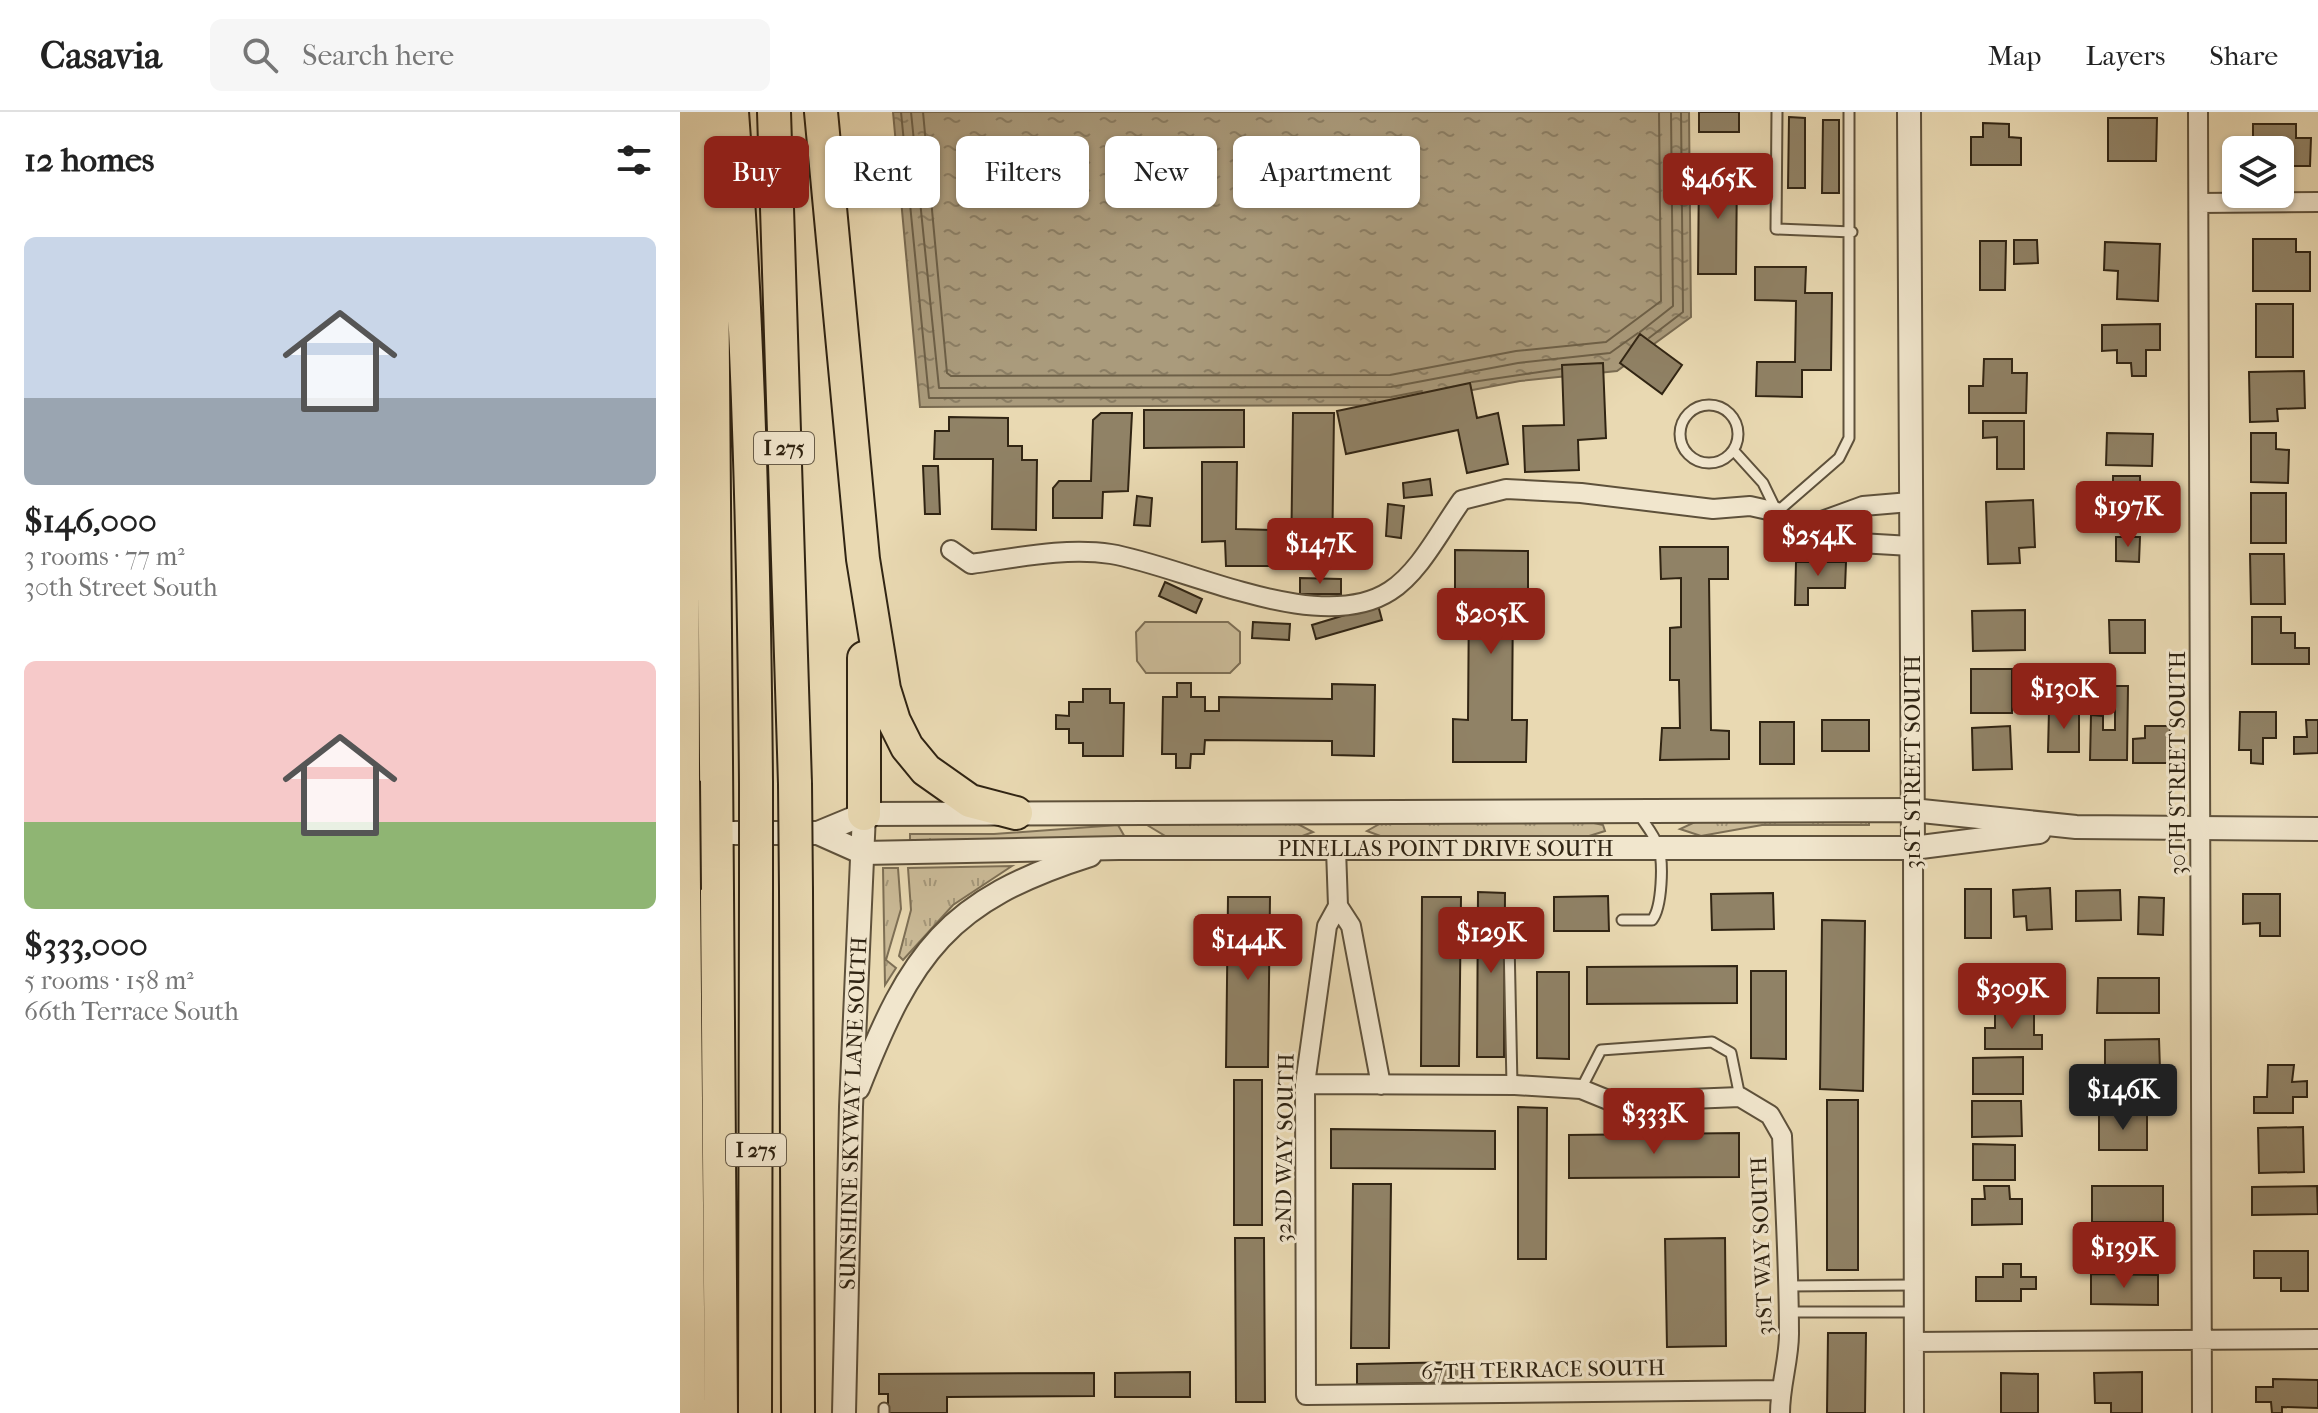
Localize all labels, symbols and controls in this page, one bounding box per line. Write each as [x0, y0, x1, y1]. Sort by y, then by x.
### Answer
search box [210, 19, 770, 91]
text: Casavia [40, 33, 162, 78]
icon: search [238, 33, 282, 77]
text: Search here [302, 38, 454, 73]
text: Map [1988, 39, 2041, 72]
text: Layers [2085, 39, 2165, 72]
text: Share [2209, 39, 2278, 72]
chip: Buy [704, 136, 809, 208]
chip: Rent [825, 136, 940, 208]
chip: Filters [956, 136, 1089, 208]
chip: New [1105, 136, 1217, 208]
chip: Apartment [1233, 136, 1420, 208]
map controls [2222, 136, 2294, 208]
button: layers [2222, 136, 2294, 208]
icon: filters [612, 138, 656, 182]
text: 12 homes [24, 140, 154, 180]
pin: $465K [1662, 153, 1774, 221]
text: $465K [1681, 163, 1755, 194]
icon: home [268, 289, 412, 433]
road number: I 275 [754, 432, 814, 464]
pin: $197K [2072, 481, 2184, 549]
text: $197K [2094, 491, 2162, 522]
text: $146,000 [24, 501, 157, 541]
pin: $254K [1762, 510, 1874, 578]
pin: $147K [1264, 518, 1376, 586]
text: $254K [1781, 520, 1855, 551]
text: $147K [1285, 528, 1355, 559]
text: 3 rooms · 77 m² [24, 541, 185, 572]
text: 30th Street South [24, 572, 218, 603]
pin: $205K [1435, 588, 1547, 656]
text: $205K [1455, 598, 1527, 629]
street label: 30TH STREET SOUTH [2165, 651, 2191, 875]
street label: 31ST STREET SOUTH [1900, 655, 1926, 869]
pin: $130K [2008, 663, 2120, 731]
text: $130K [2030, 673, 2098, 704]
icon: home [268, 713, 412, 857]
street label: PINELLAS POINT DRIVE SOUTH [1278, 836, 1614, 862]
pin: $129K [1435, 907, 1547, 975]
pin: $144K [1192, 914, 1304, 982]
text: $129K [1456, 917, 1526, 948]
text: $144K [1211, 924, 1285, 955]
text: $333,000 [24, 925, 148, 965]
street label: SUNSHINE SKYWAY LANE SOUTH [835, 936, 873, 1290]
pin: $309K [1956, 963, 2068, 1031]
text: 5 rooms · 158 m² [24, 965, 194, 996]
text: $309K [1976, 973, 2048, 1004]
text: 66th Terrace South [24, 996, 239, 1027]
street label: 32ND WAY SOUTH [1270, 1053, 1300, 1243]
pin: $146K [2067, 1064, 2179, 1132]
text: $146K [2087, 1074, 2159, 1105]
pin: $333K [1598, 1088, 1710, 1156]
text: $333K [1621, 1098, 1687, 1129]
road number: I 275 [726, 1134, 786, 1166]
street label: 31ST WAY SOUTH [1746, 1156, 1778, 1336]
pin: $139K [2068, 1222, 2180, 1290]
text: $139K [2091, 1232, 2157, 1263]
street label: 67TH TERRACE SOUTH [1421, 1355, 1665, 1385]

